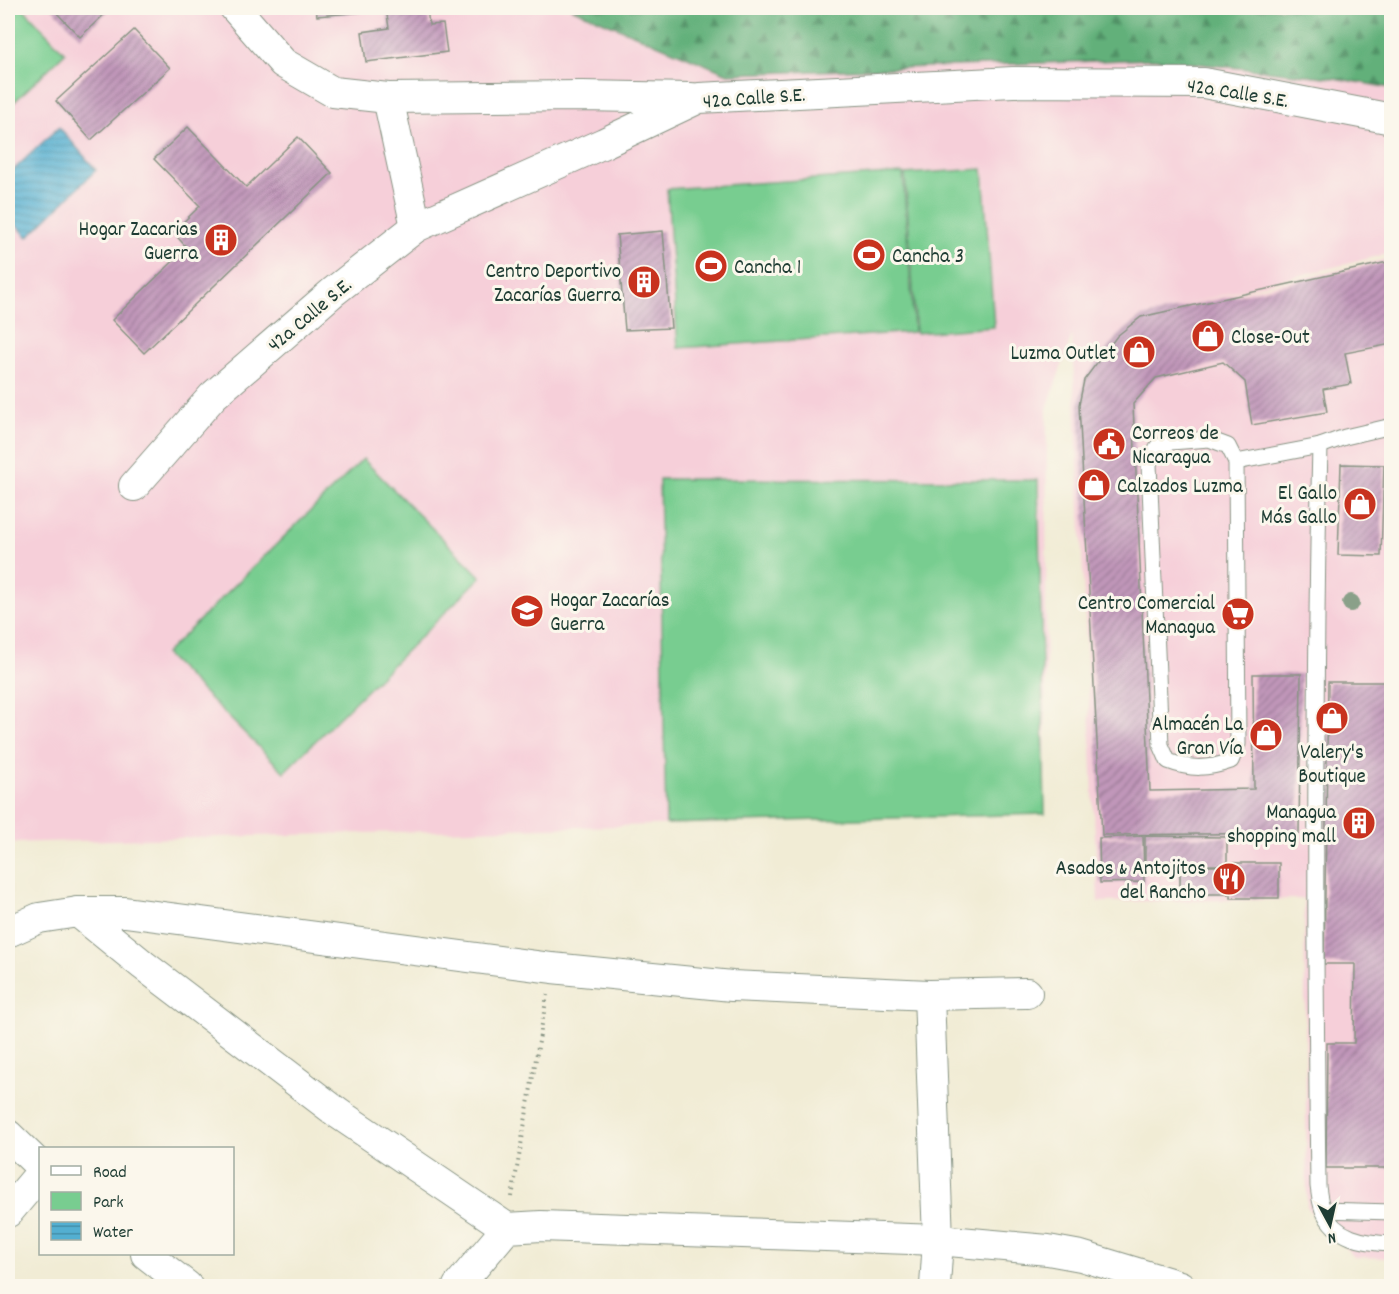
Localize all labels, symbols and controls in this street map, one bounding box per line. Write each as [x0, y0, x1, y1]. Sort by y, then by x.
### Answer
street label: 42a Calle S.E. [1185, 72, 1291, 118]
street label: 42a Calle S.E. [702, 81, 806, 119]
place label: Hogar Zacarias Guerra [79, 216, 199, 270]
building icon: Hogar Zacarias Guerra [203, 222, 239, 258]
sports icon: Cancha 3 [851, 237, 887, 273]
place label: Cancha 3 [892, 243, 964, 273]
sports icon: Cancha 1 [693, 248, 729, 284]
place label: Cancha 1 [734, 254, 801, 284]
place label: Centro Deportivo Zacarías Guerra [485, 258, 622, 312]
building icon: Centro Deportivo Zacarías Guerra [626, 264, 662, 300]
street label: 42a Calle S.E. [262, 272, 360, 361]
shop icon: Close-Out [1190, 318, 1226, 354]
place label: Close-Out [1231, 324, 1310, 354]
shop icon: Luzma Outlet [1121, 334, 1157, 370]
place label: Luzma Outlet [1010, 340, 1116, 370]
place label: Correos de Nicaragua [1132, 420, 1219, 474]
public building icon: Correos de Nicaragua [1091, 426, 1127, 462]
shop icon: Calzados Luzma [1076, 467, 1112, 503]
place label: Calzados Luzma [1117, 473, 1244, 503]
place label: El Gallo Más Gallo [1261, 480, 1337, 534]
shop icon: El Gallo Más Gallo [1342, 486, 1378, 522]
place label: Hogar Zacarías Guerra [550, 587, 670, 641]
place label: Centro Comercial Managua [1078, 590, 1216, 644]
school or university icon: Hogar Zacarías Guerra [509, 593, 545, 629]
supermarket icon: Centro Comercial Managua [1220, 596, 1256, 632]
shop icon: Valery's Boutique [1314, 700, 1350, 736]
place label: Almacén La Gran Vía [1152, 711, 1244, 765]
shop icon: Almacén La Gran Vía [1248, 717, 1284, 753]
place label: Valery's Boutique [1298, 739, 1366, 793]
place label: Managua shopping mall [1227, 799, 1337, 853]
building icon: Managua shopping mall [1341, 805, 1377, 841]
place label: Asados & Antojitos del Rancho [1055, 855, 1206, 909]
restaurant icon: Asados & Antojitos del Rancho [1211, 861, 1247, 897]
legend [39, 1147, 234, 1255]
text: Road [93, 1161, 127, 1186]
text: Park [93, 1191, 124, 1216]
north arrow [1300, 1195, 1360, 1255]
text: Water [93, 1221, 133, 1246]
text: N [1326, 1225, 1337, 1249]

